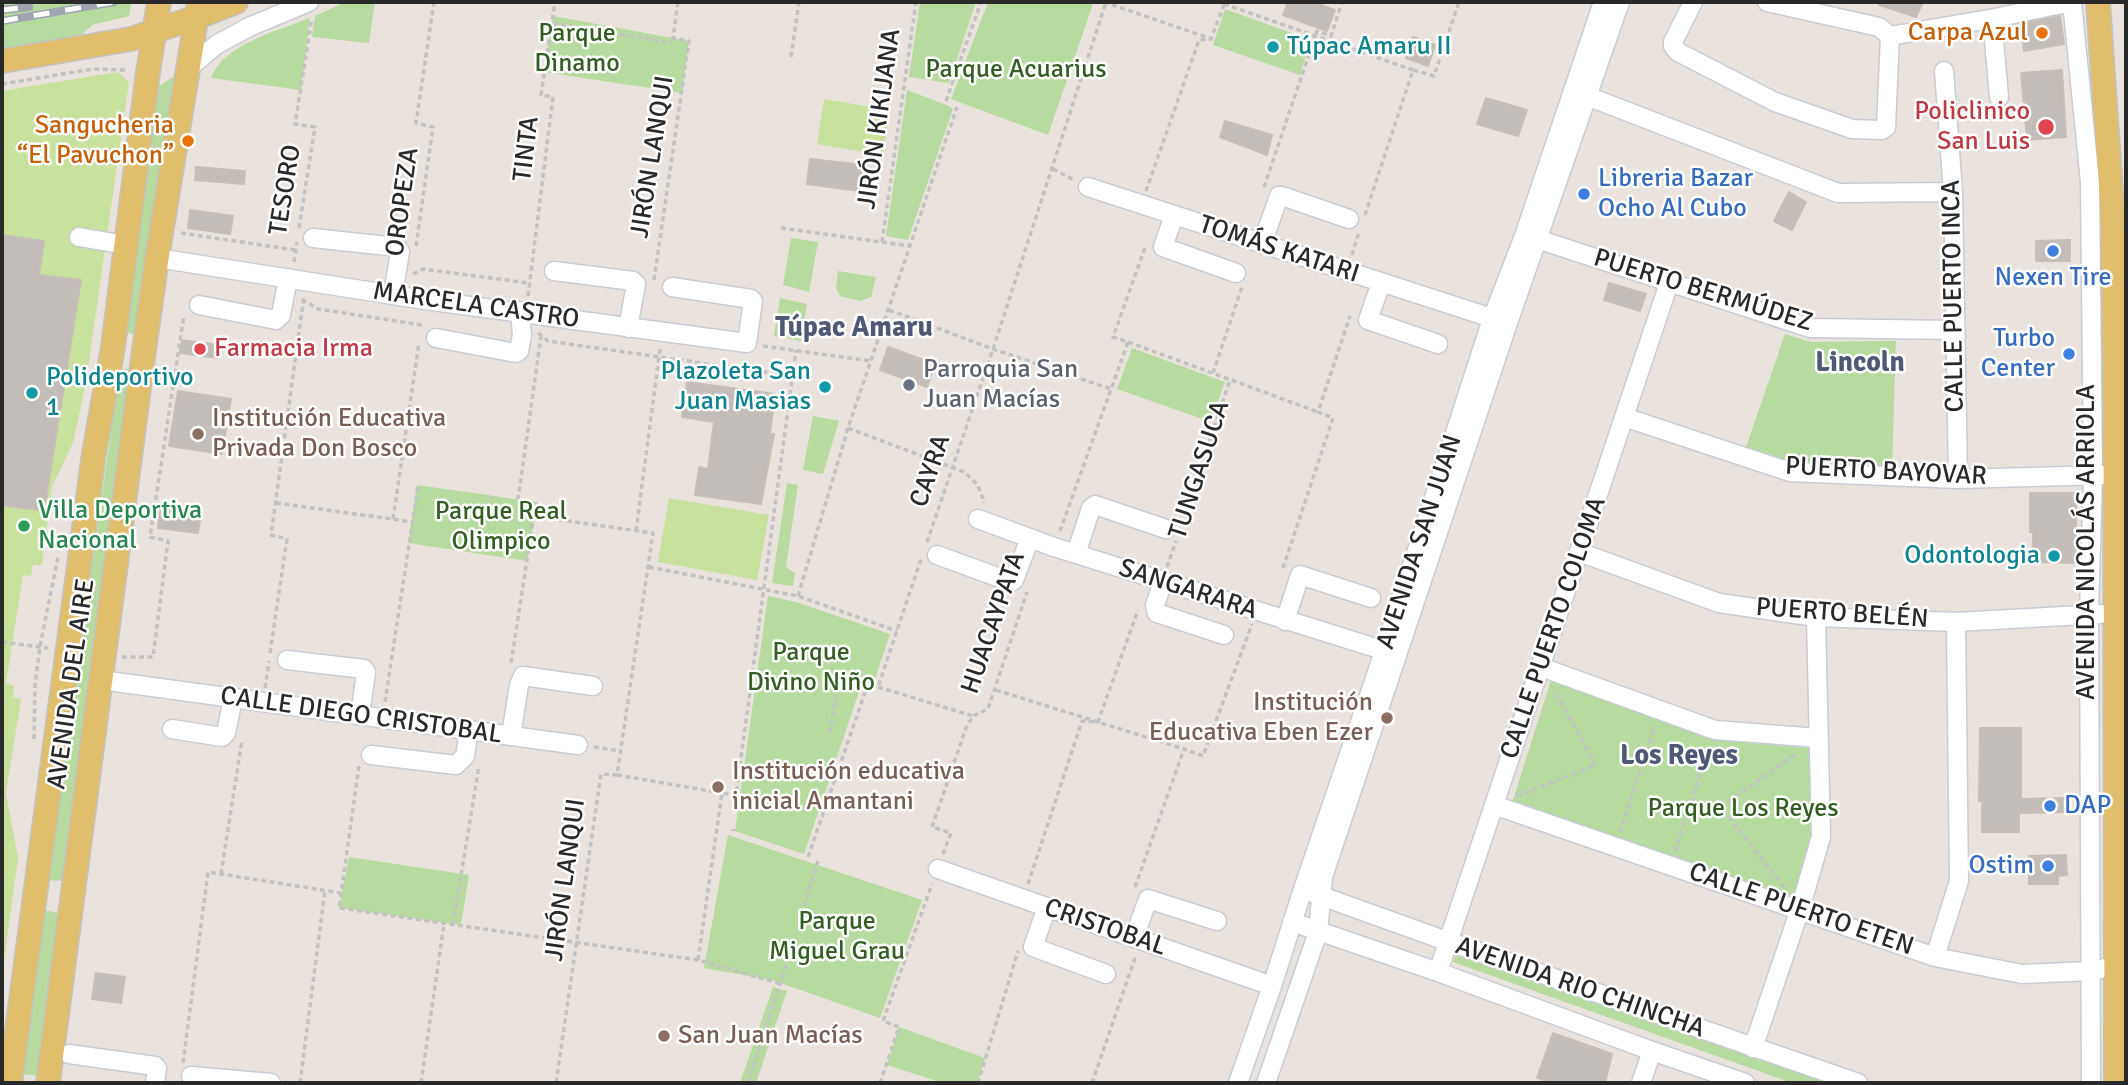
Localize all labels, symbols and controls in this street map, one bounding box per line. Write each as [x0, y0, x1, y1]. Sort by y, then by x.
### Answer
place label: Carpa Azul [1908, 17, 2028, 49]
park label: Parque Dinamo [534, 18, 620, 80]
marker: Carpa Azul [2034, 25, 2050, 41]
street label: JIRÓN KIKIJANA [852, 27, 908, 211]
place label: Túpac Amaru II [1287, 31, 1452, 63]
marker: Túpac Amaru II [1265, 39, 1281, 55]
park label: Parque Acuarius [925, 54, 1107, 86]
street label: JIRÓN LANQUI [625, 74, 681, 240]
place label: Policlinico San Luis [1914, 96, 2030, 158]
place label: Sangucheria “El Pavuchon” [17, 110, 174, 172]
street label: TINTA [508, 115, 546, 183]
marker: Policlinico San Luis [2036, 117, 2056, 137]
marker: Sangucheria “El Pavuchon” [180, 133, 196, 149]
street label: TESORO [263, 142, 309, 238]
street label: OROPEZA [380, 146, 426, 258]
place label: Libreria Bazar Ocho Al Cubo [1598, 163, 1753, 224]
street label: CALLE PUERTO INCA [1936, 179, 1972, 413]
marker: Libreria Bazar Ocho Al Cubo [1576, 186, 1592, 202]
street label: TOMÁS KATARI [1195, 209, 1363, 291]
street label: PUERTO BERMÚDEZ [1590, 243, 1816, 339]
marker: Nexen Tire [2045, 243, 2061, 259]
place label: Nexen Tire [1994, 262, 2112, 294]
street label: MARCELA CASTRO [371, 276, 581, 336]
district label: Túpac Amaru [775, 312, 933, 346]
place label: Turbo Center [1981, 323, 2055, 384]
place label: Farmacia Irma [214, 333, 373, 365]
marker: Farmacia Irma [192, 341, 208, 357]
marker: Turbo Center [2061, 346, 2077, 362]
district label: Lincoln [1815, 347, 1905, 381]
place label: Parroquia San Juan Macías [923, 354, 1078, 416]
place label: Plazoleta San Juan Masias [660, 356, 811, 418]
place label: Polideportivo 1 [46, 362, 193, 424]
marker: Parroquia San Juan Macías [901, 377, 917, 393]
marker: Plazoleta San Juan Masias [817, 379, 833, 395]
street label: AVENIDA NICOLÁS ARRIOLA [2071, 384, 2103, 700]
marker: Polideportivo 1 [24, 385, 40, 401]
street label: TUNGASUCA [1163, 397, 1237, 543]
place label: Institución Educativa Privada Don Bosco [212, 403, 446, 464]
marker: Institución Educativa Privada Don Bosco [190, 426, 206, 442]
street label: CAYRA [904, 431, 958, 511]
street label: AVENIDA SAN JUAN [1371, 431, 1469, 653]
street label: PUERTO BAYOVAR [1784, 451, 1988, 493]
street label: CALLE PUERTO COLOMA [1494, 493, 1614, 763]
place label: Villa Deportiva Nacional [38, 495, 202, 556]
park label: Parque Real Olimpico [435, 496, 567, 558]
marker: Villa Deportiva Nacional [16, 518, 32, 534]
place label: Odontologia [1904, 540, 2040, 572]
street label: HUACAYPATA [955, 548, 1033, 698]
marker: Odontologia [2046, 548, 2062, 564]
street label: SANGARARA [1115, 553, 1261, 627]
street label: AVENIDA DEL AIRE [42, 577, 102, 791]
street label: PUERTO BELÉN [1755, 592, 1929, 636]
park label: Parque Divino Niño [747, 637, 875, 698]
street label: CALLE DIEGO CRISTOBAL [218, 681, 504, 751]
place label: Institución Educativa Eben Ezer [1149, 687, 1373, 748]
marker: Institución Educativa Eben Ezer [1379, 710, 1395, 726]
district label: Los Reyes [1620, 740, 1738, 774]
place label: Institución educativa inicial Amantani [732, 756, 965, 818]
marker: Institución educativa inicial Amantani [710, 779, 726, 795]
place label: DAP [2064, 790, 2111, 822]
park label: Parque Los Reyes [1647, 793, 1839, 825]
street label: JIRÓN LANQUI [539, 797, 593, 963]
marker: DAP [2042, 798, 2058, 814]
place label: Ostim [1968, 850, 2034, 882]
street label: CALLE PUERTO ETEN [1685, 857, 1917, 963]
marker: Ostim [2040, 858, 2056, 874]
street label: CRISTOBAL [1040, 893, 1170, 963]
park label: Parque Miguel Grau [769, 906, 905, 968]
street label: AVENIDA RIO CHINCHA [1451, 931, 1709, 1045]
place label: San Juan Macías [678, 1020, 863, 1052]
marker: San Juan Macías [656, 1028, 672, 1044]

